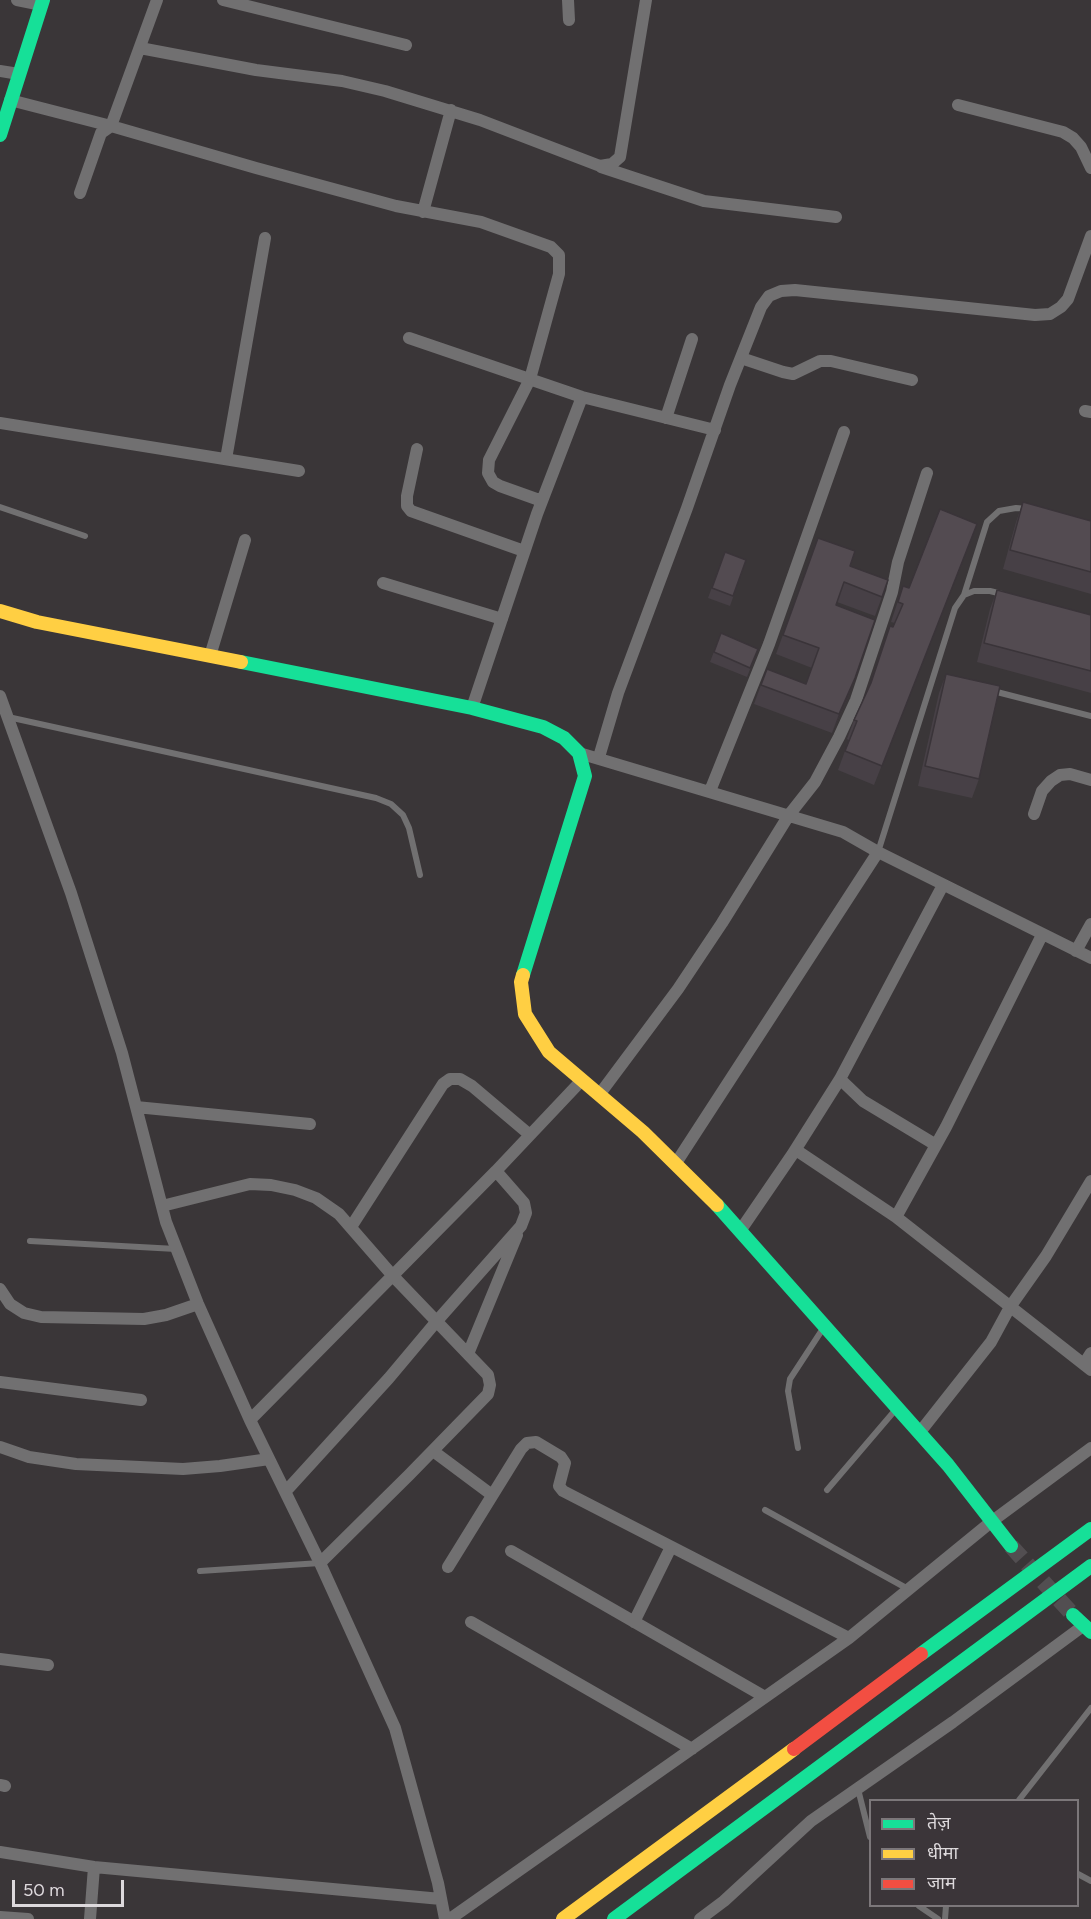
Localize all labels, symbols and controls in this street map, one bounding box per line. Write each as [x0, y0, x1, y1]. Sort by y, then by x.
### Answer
legend [869, 1799, 1079, 1907]
text: तेज़ [927, 1812, 951, 1834]
text: धीमा [927, 1842, 958, 1864]
scale bar [15, 1868, 128, 1906]
text: जाम [927, 1872, 956, 1894]
text: 50 m [23, 1879, 65, 1901]

